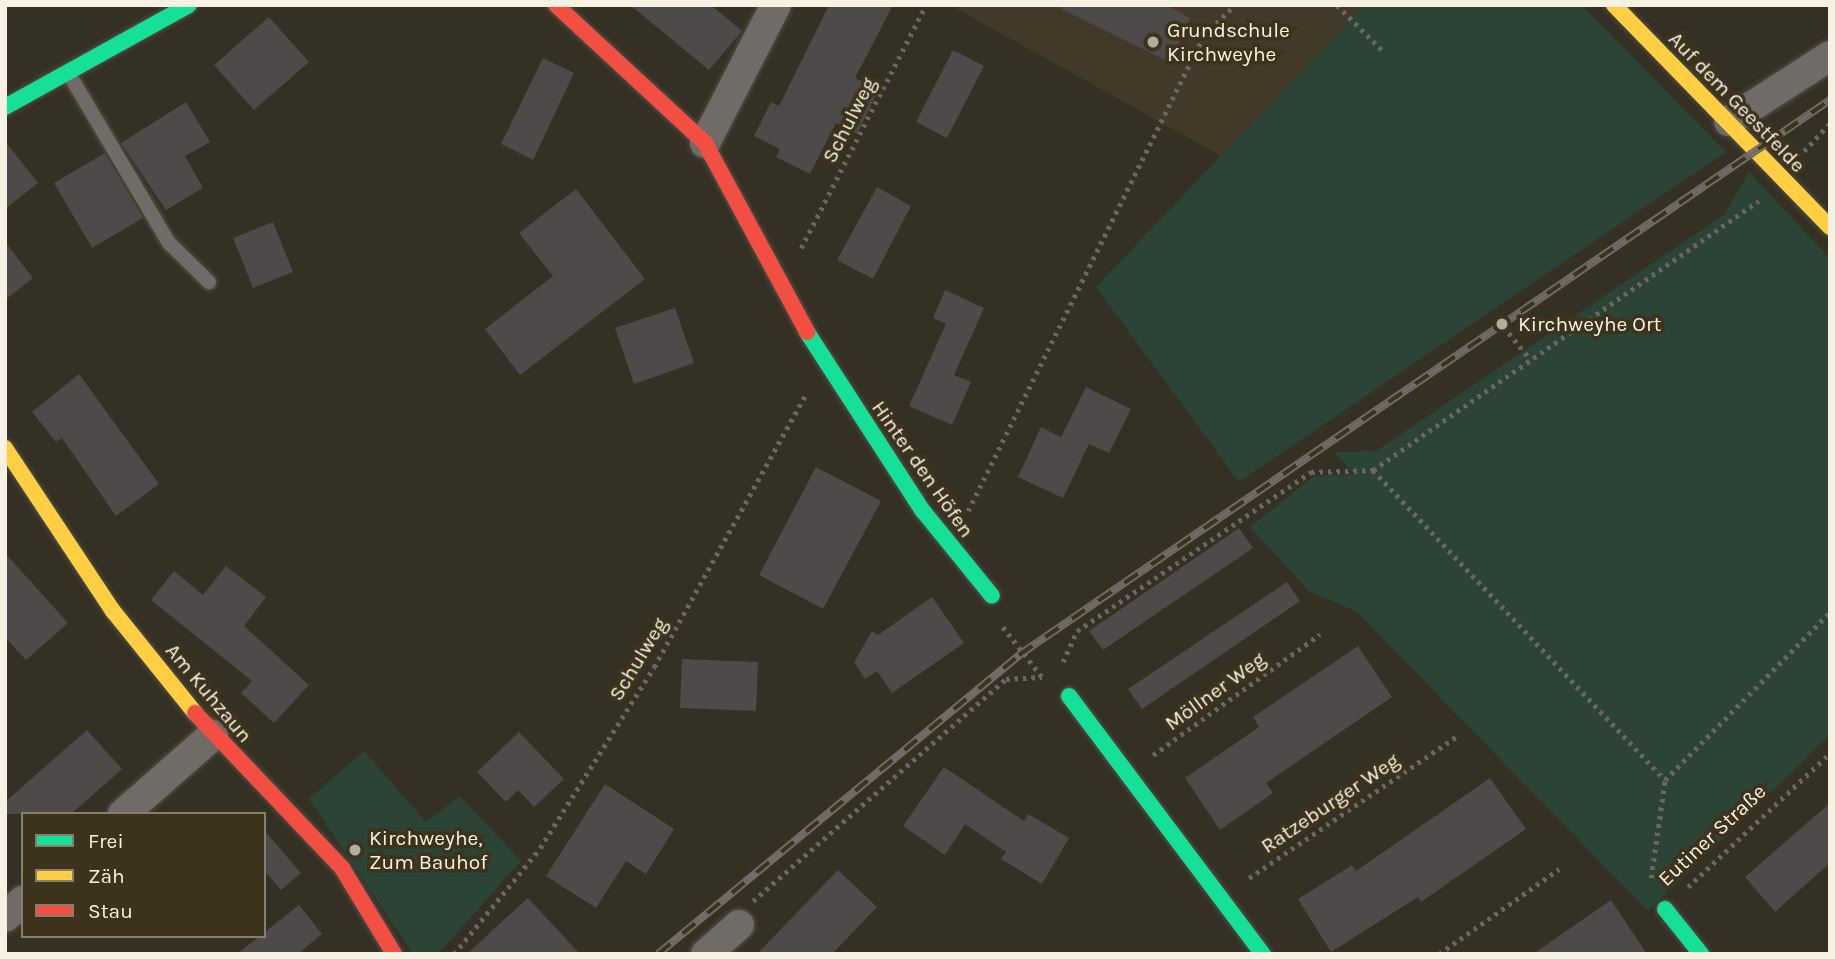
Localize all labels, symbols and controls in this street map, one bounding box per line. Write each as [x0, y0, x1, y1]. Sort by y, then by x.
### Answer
place label: Grundschule Kirchweyhe [1167, 17, 1290, 67]
street label: Auf dem Geestfelde [1663, 26, 1811, 178]
marker: Grundschule Kirchweyhe [1145, 34, 1161, 50]
street label: Schulweg [817, 73, 881, 167]
place label: Kirchweyhe Ort [1518, 311, 1661, 337]
marker: Kirchweyhe Ort [1492, 314, 1512, 334]
street label: Hinter den Höfen [866, 396, 980, 542]
street label: Schulweg [603, 613, 673, 705]
street label: Am Kuhzaun [160, 638, 258, 748]
street label: Möllner Weg [1160, 646, 1270, 736]
street label: Ratzeburger Weg [1256, 747, 1404, 859]
street label: Eutiner Straße [1653, 779, 1771, 891]
legend [21, 812, 266, 938]
place label: Kirchweyhe, Zum Bauhof [369, 825, 487, 875]
text: Frei [88, 829, 124, 853]
marker: Kirchweyhe, Zum Bauhof [347, 842, 363, 858]
text: Zäh [88, 864, 125, 888]
text: Stau [88, 899, 133, 923]

